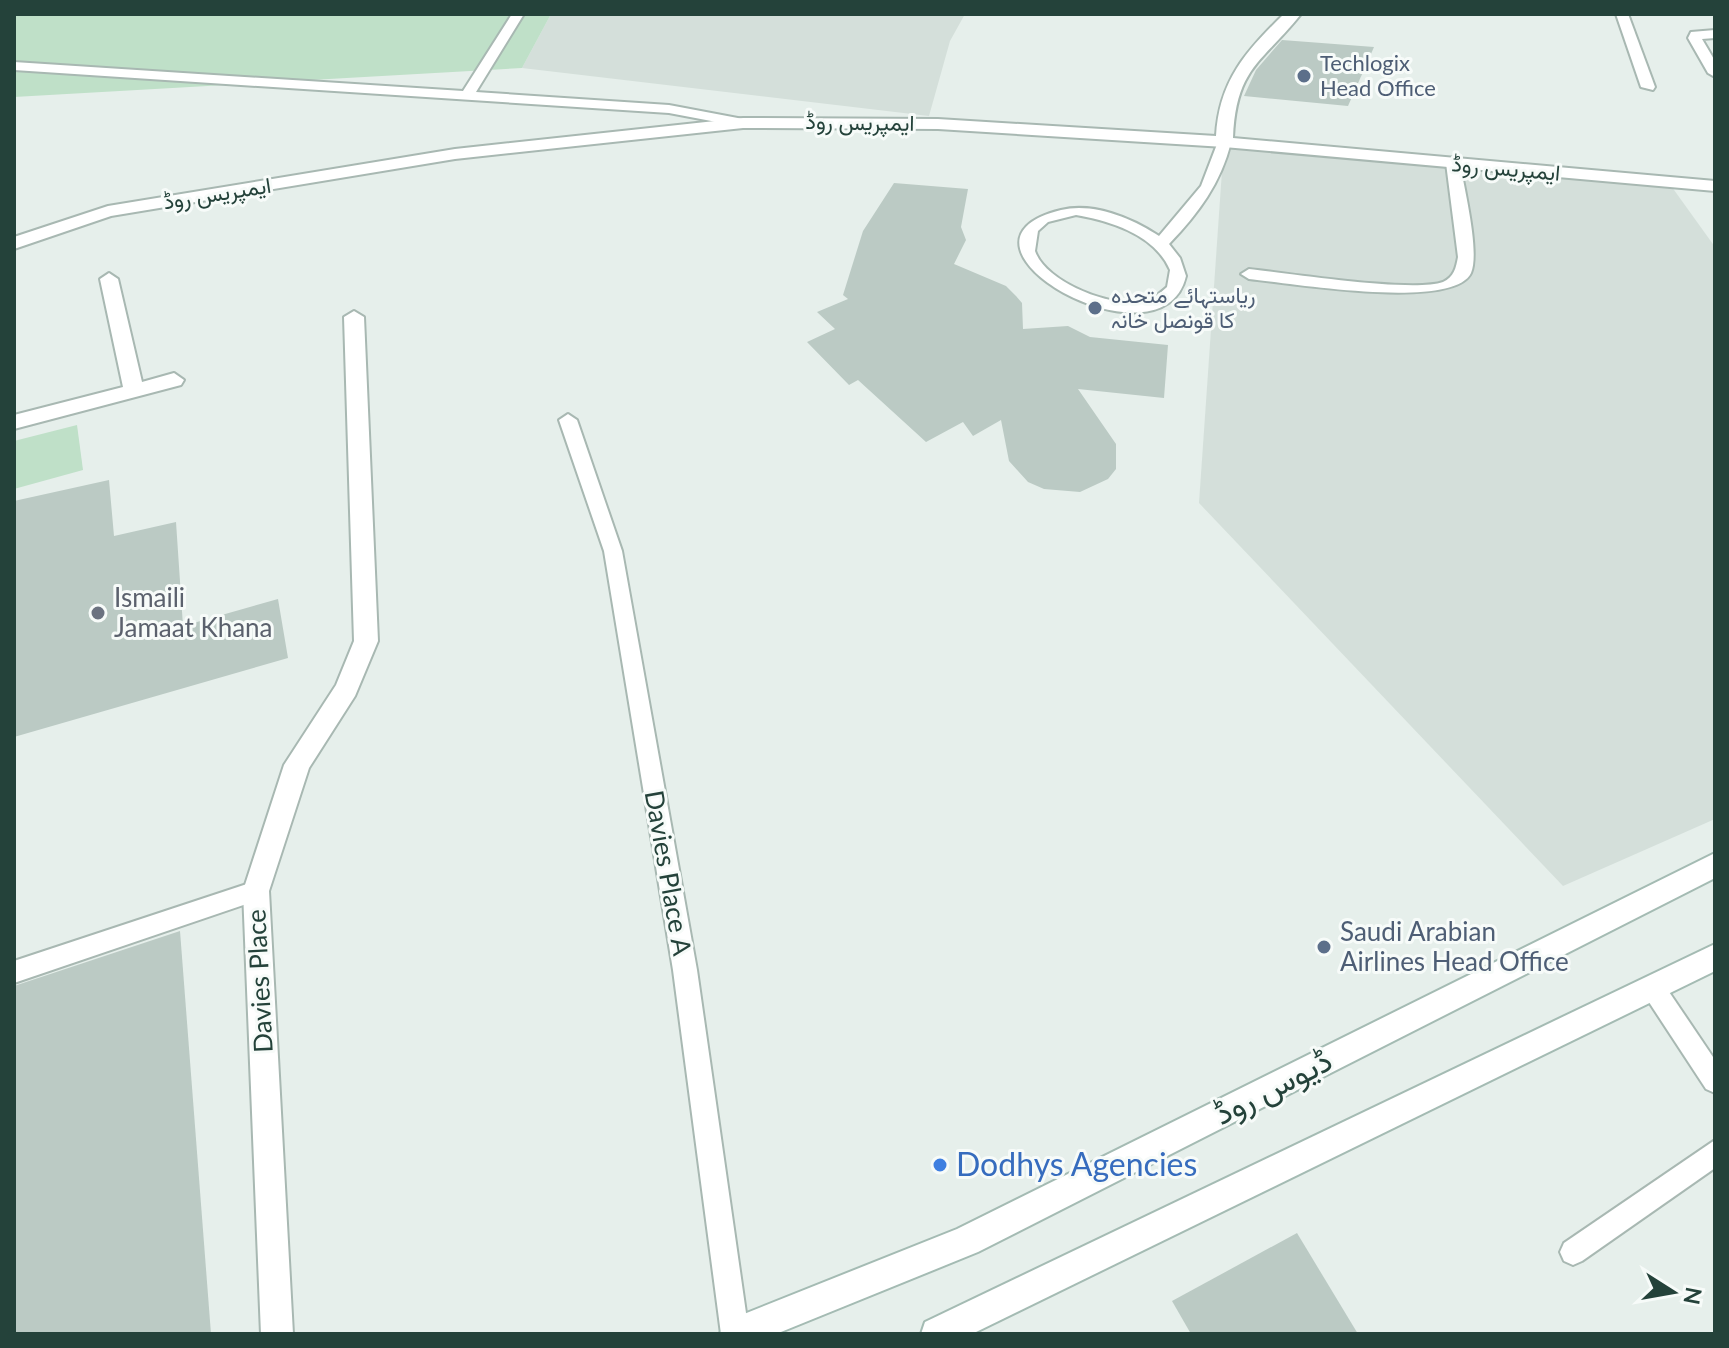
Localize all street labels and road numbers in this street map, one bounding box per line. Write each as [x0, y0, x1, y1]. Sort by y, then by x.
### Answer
street label: ایمپریس روڈ [805, 107, 915, 138]
street label: ایمپریس روڈ [1450, 149, 1562, 188]
street label: ایمپریس روڈ [161, 171, 273, 216]
street label: Davies Place A [639, 788, 699, 958]
street label: Davies Place [239, 908, 279, 1054]
street label: ڈیوس روڈ [1207, 1039, 1339, 1134]

